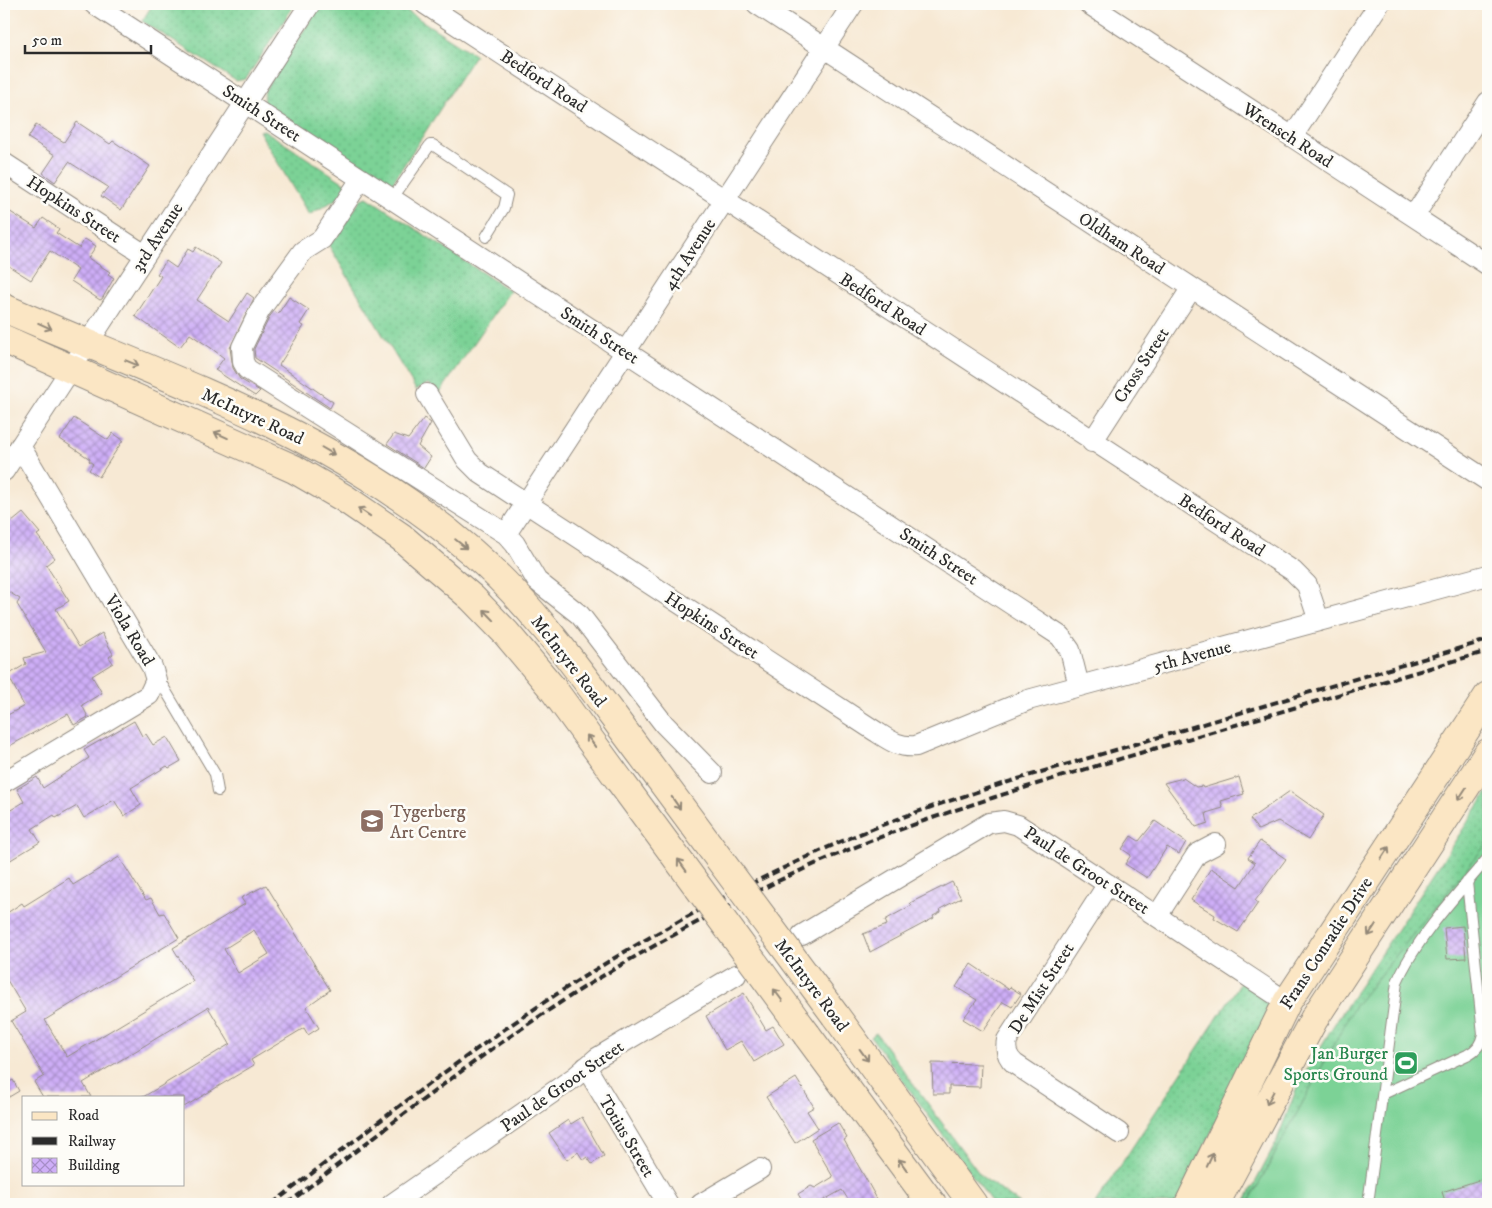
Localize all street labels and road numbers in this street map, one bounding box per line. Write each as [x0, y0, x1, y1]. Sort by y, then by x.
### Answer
street label: Bedford Road [496, 46, 591, 118]
street label: Smith Street [218, 80, 305, 147]
street label: Wrensch Road [1237, 98, 1337, 173]
street label: Hopkins Street [22, 171, 125, 249]
street label: 3rd Avenue [127, 199, 188, 276]
street label: Oldham Road [1074, 208, 1169, 280]
street label: 4th Avenue [658, 214, 721, 295]
street label: Bedford Road [835, 269, 930, 341]
street label: Smith Street [556, 302, 643, 369]
street label: Cross Street [1109, 323, 1175, 408]
street label: McIntyre Road [198, 384, 307, 450]
street label: Bedford Road [1174, 490, 1269, 562]
street label: Smith Street [895, 523, 982, 590]
street label: Hopkins Street [660, 587, 763, 665]
street label: Viola Road [99, 590, 159, 670]
street label: McIntyre Road [526, 611, 611, 712]
street label: 5th Avenue [1151, 636, 1234, 678]
street label: Paul de Groot Street [1020, 822, 1154, 920]
street label: Frans Conradie Drive [1276, 873, 1378, 1014]
street label: McIntyre Road [769, 935, 853, 1036]
street label: De Mist Street [1004, 939, 1080, 1038]
street label: Paul de Groot Street [497, 1036, 629, 1138]
street label: Totius Street [593, 1091, 659, 1182]

